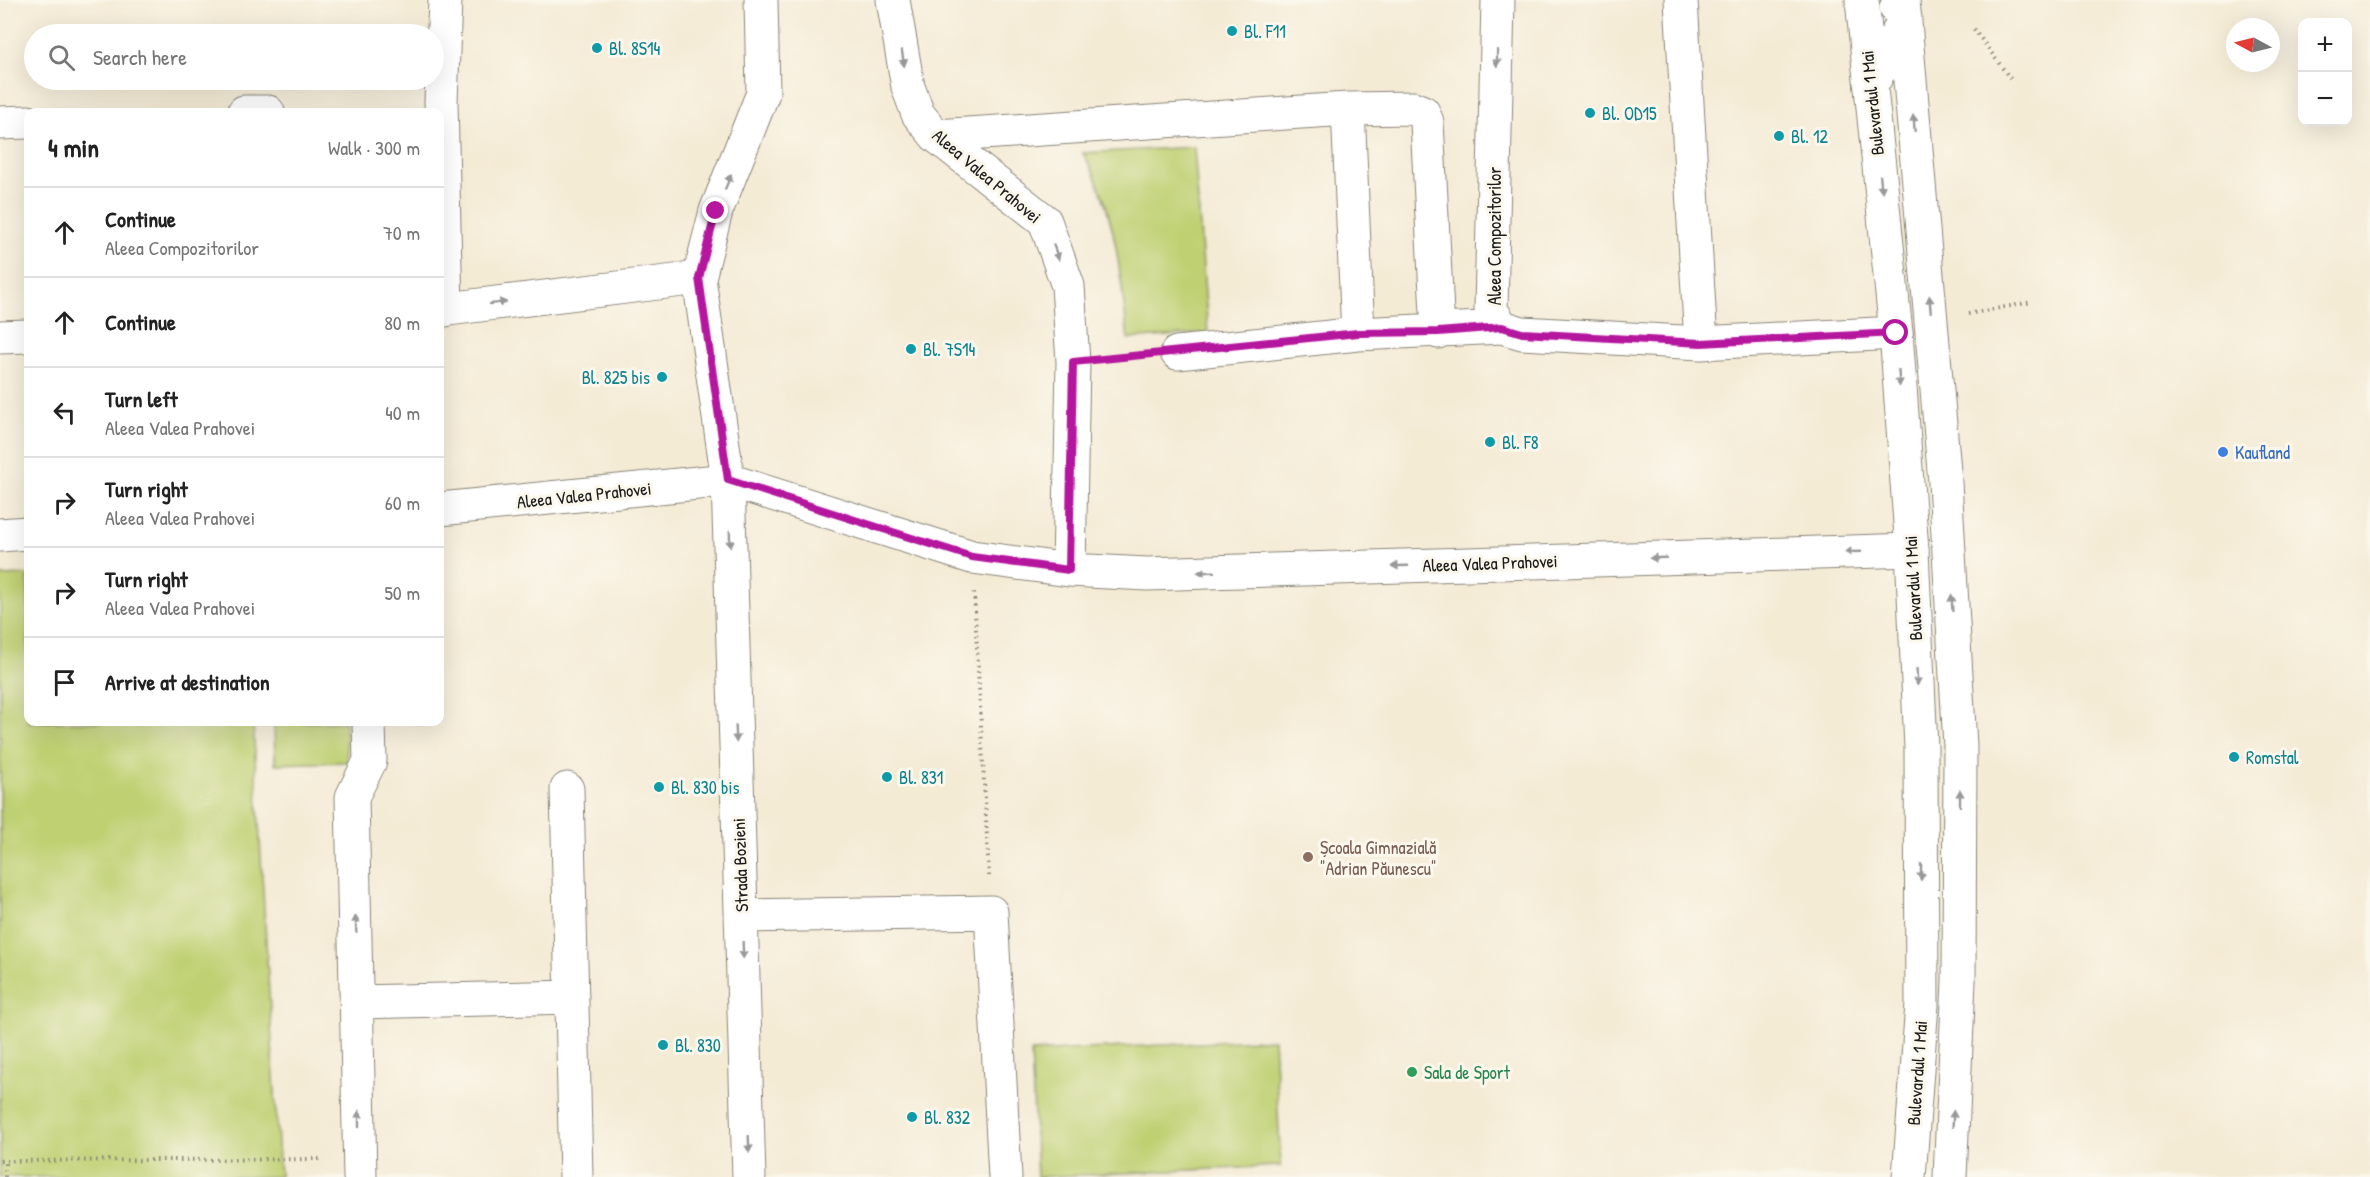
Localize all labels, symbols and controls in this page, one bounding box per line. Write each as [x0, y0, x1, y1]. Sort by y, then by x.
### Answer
north arrow [2226, 18, 2280, 72]
map controls [2298, 18, 2352, 126]
button: + [2298, 18, 2352, 72]
place label: Bl. F11 [1244, 19, 1286, 44]
search box [24, 24, 444, 90]
marker: Bl. F11 [1225, 24, 1239, 38]
place label: Bl. 8S14 [609, 36, 660, 61]
icon: search [45, 41, 78, 74]
marker: Bl. 8S14 [590, 41, 604, 55]
text: Search here [93, 42, 187, 72]
one-way arrow [898, 48, 907, 67]
one-way arrow [1492, 49, 1502, 68]
street label: Bulevardul 1 Mai [1854, 49, 1890, 157]
button: − [2298, 72, 2352, 126]
place label: Bl. OD15 [1602, 101, 1657, 126]
marker: Bl. OD15 [1583, 106, 1597, 120]
one-way arrow [1909, 113, 1919, 132]
street label: Aleea Valea Prahovei [927, 123, 1047, 229]
place label: Bl. 12 [1791, 124, 1828, 149]
marker: Bl. 12 [1772, 129, 1786, 143]
text: 4 min [48, 130, 99, 165]
text: Walk · 300 m [328, 134, 420, 161]
street label: Aleea Compozitorilor [1482, 167, 1507, 305]
one-way arrow [724, 173, 733, 191]
one-way arrow [1876, 174, 1885, 193]
route end [702, 197, 728, 223]
text: Continue [105, 204, 176, 234]
icon: ahead [48, 216, 81, 249]
text: 70 m [383, 219, 420, 246]
text: Aleea Compozitorilor [105, 234, 259, 261]
one-way arrow [1051, 243, 1061, 261]
one-way arrow [1925, 294, 1935, 313]
one-way arrow [488, 299, 507, 308]
icon: ahead [48, 306, 81, 339]
text: Continue [105, 307, 176, 337]
text: 80 m [384, 309, 420, 336]
route start [1882, 319, 1908, 345]
place label: Bl. 7S14 [923, 337, 976, 362]
marker: Bl. 7S14 [904, 342, 918, 356]
place label: Bl. 825 bis [582, 365, 650, 390]
one-way arrow [1894, 368, 1904, 387]
marker: Bl. 825 bis [655, 370, 669, 384]
text: Turn left [105, 384, 178, 414]
icon: left [48, 396, 81, 429]
text: 40 m [385, 399, 420, 426]
text: Aleea Valea Prahovei [105, 414, 255, 441]
place label: Bl. F8 [1502, 430, 1539, 455]
marker: Bl. F8 [1483, 435, 1497, 449]
place label: Kaufland [2235, 440, 2290, 465]
marker: Kaufland [2216, 445, 2230, 459]
text: Turn right [105, 474, 188, 504]
street label: Aleea Valea Prahovei [515, 475, 653, 515]
icon: right [48, 486, 81, 519]
text: 60 m [385, 489, 420, 516]
text: Aleea Valea Prahovei [105, 504, 255, 531]
one-way arrow [725, 529, 734, 548]
street label: Bulevardul 1 Mai [1898, 535, 1928, 641]
one-way arrow [1844, 547, 1863, 556]
street label: Aleea Valea Prahovei [1422, 548, 1558, 578]
one-way arrow [1649, 553, 1668, 563]
one-way arrow [1391, 561, 1410, 571]
text: Turn right [105, 564, 188, 594]
one-way arrow [1196, 567, 1215, 577]
icon: right [48, 576, 81, 609]
text: 50 m [384, 579, 420, 606]
one-way arrow [1947, 593, 1957, 612]
text: Aleea Valea Prahovei [105, 594, 255, 621]
icon: arrive [48, 666, 81, 699]
text: Arrive at destination [105, 667, 270, 697]
one-way arrow [1913, 668, 1922, 687]
one-way arrow [731, 724, 741, 743]
place label: Romstal [2246, 745, 2299, 770]
marker: Romstal [2227, 750, 2241, 764]
place label: Bl. 831 [899, 765, 943, 790]
marker: Bl. 831 [880, 770, 894, 784]
place label: Bl. 830 bis [671, 775, 739, 800]
marker: Bl. 830 bis [652, 780, 666, 794]
one-way arrow [1955, 788, 1965, 807]
street label: Strada Bozieni [726, 818, 754, 912]
place label: Școala Gimnazială "Adrian Păunescu" [1320, 835, 1436, 881]
marker: Școala Gimnazială "Adrian Păunescu" [1301, 850, 1315, 864]
one-way arrow [1916, 862, 1926, 881]
one-way arrow [351, 914, 361, 933]
one-way arrow [738, 940, 747, 959]
street label: Bulevardul 1 Mai [1901, 1020, 1933, 1126]
place label: Bl. 830 [675, 1033, 721, 1058]
marker: Bl. 830 [656, 1038, 670, 1052]
place label: Sala de Sport [1424, 1060, 1511, 1085]
marker: Sala de Sport [1405, 1065, 1419, 1079]
place label: Bl. 832 [924, 1105, 971, 1130]
one-way arrow [354, 1109, 364, 1128]
one-way arrow [1949, 1109, 1958, 1128]
marker: Bl. 832 [905, 1110, 919, 1124]
one-way arrow [744, 1135, 753, 1154]

